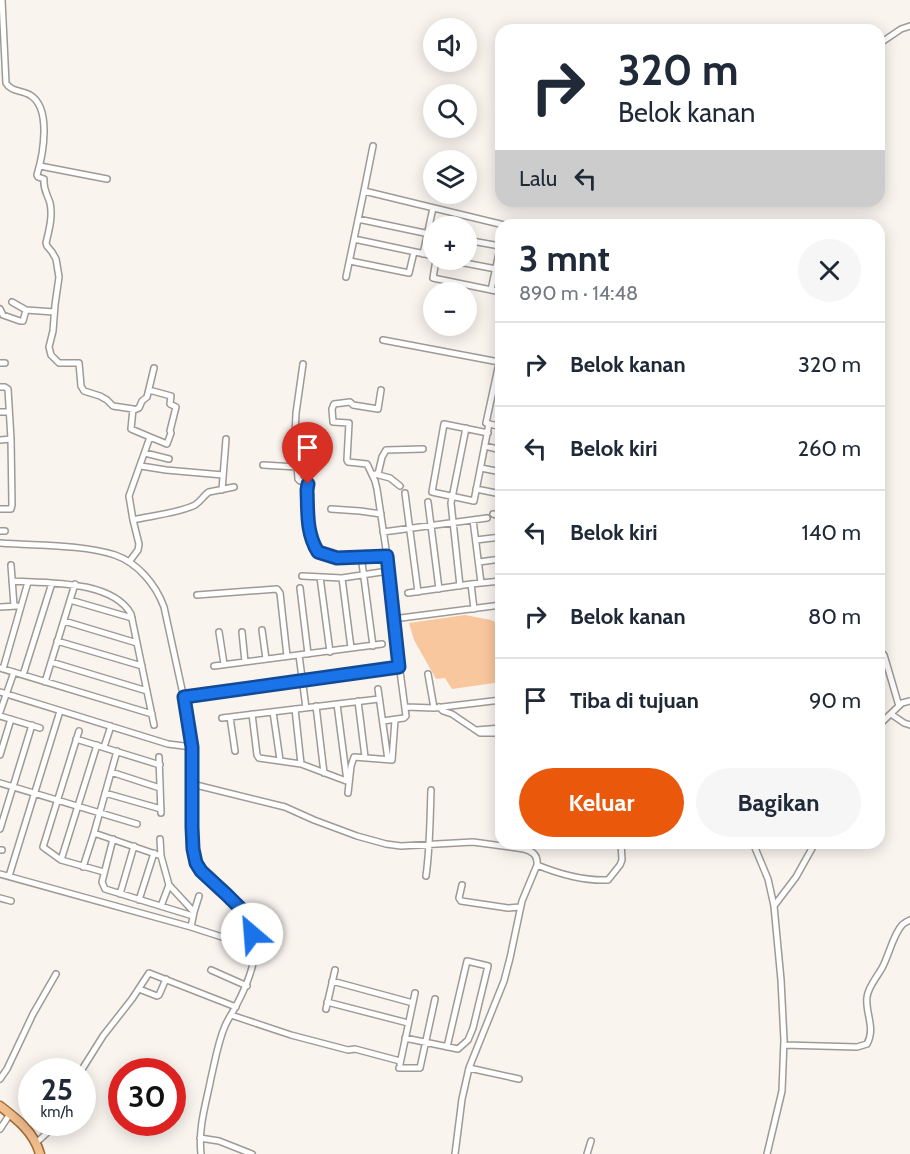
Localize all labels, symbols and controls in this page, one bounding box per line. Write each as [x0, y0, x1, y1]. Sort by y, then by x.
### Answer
map controls [423, 18, 477, 336]
button: sound [423, 18, 477, 72]
text: 320 m [618, 44, 738, 96]
icon: right [519, 48, 597, 126]
button: search [423, 84, 477, 138]
text: Belok kanan [618, 96, 755, 129]
button: layers [423, 150, 477, 204]
icon: left [569, 162, 602, 195]
text: Lalu [519, 165, 557, 192]
button: + [423, 216, 477, 270]
text: 3 mnt [519, 236, 610, 280]
button: close [798, 239, 861, 302]
text: 890 m · 14:48 [519, 281, 638, 305]
button: − [423, 282, 477, 336]
icon: right [519, 348, 552, 381]
text: Belok kanan [570, 351, 686, 378]
text: 320 m [798, 351, 861, 378]
pin [282, 422, 333, 484]
icon: arrive [291, 431, 324, 464]
icon: left [519, 432, 552, 465]
text: Belok kiri [570, 435, 657, 462]
text: 260 m [797, 435, 861, 462]
icon: left [519, 516, 552, 549]
text: Belok kiri [570, 519, 657, 546]
text: 140 m [802, 519, 861, 546]
icon: right [519, 600, 552, 633]
text: Belok kanan [570, 603, 686, 630]
text: 80 m [808, 603, 861, 630]
icon: arrive [519, 684, 552, 717]
text: Tiba di tujuan [570, 687, 699, 714]
text: 90 m [809, 687, 861, 714]
button: Keluar [519, 768, 684, 837]
button: Bagikan [696, 768, 861, 837]
position arrow [220, 902, 284, 966]
speed limit sign: 30 [108, 1058, 186, 1136]
text: 25 [41, 1071, 73, 1108]
text: km/h [41, 1103, 73, 1121]

